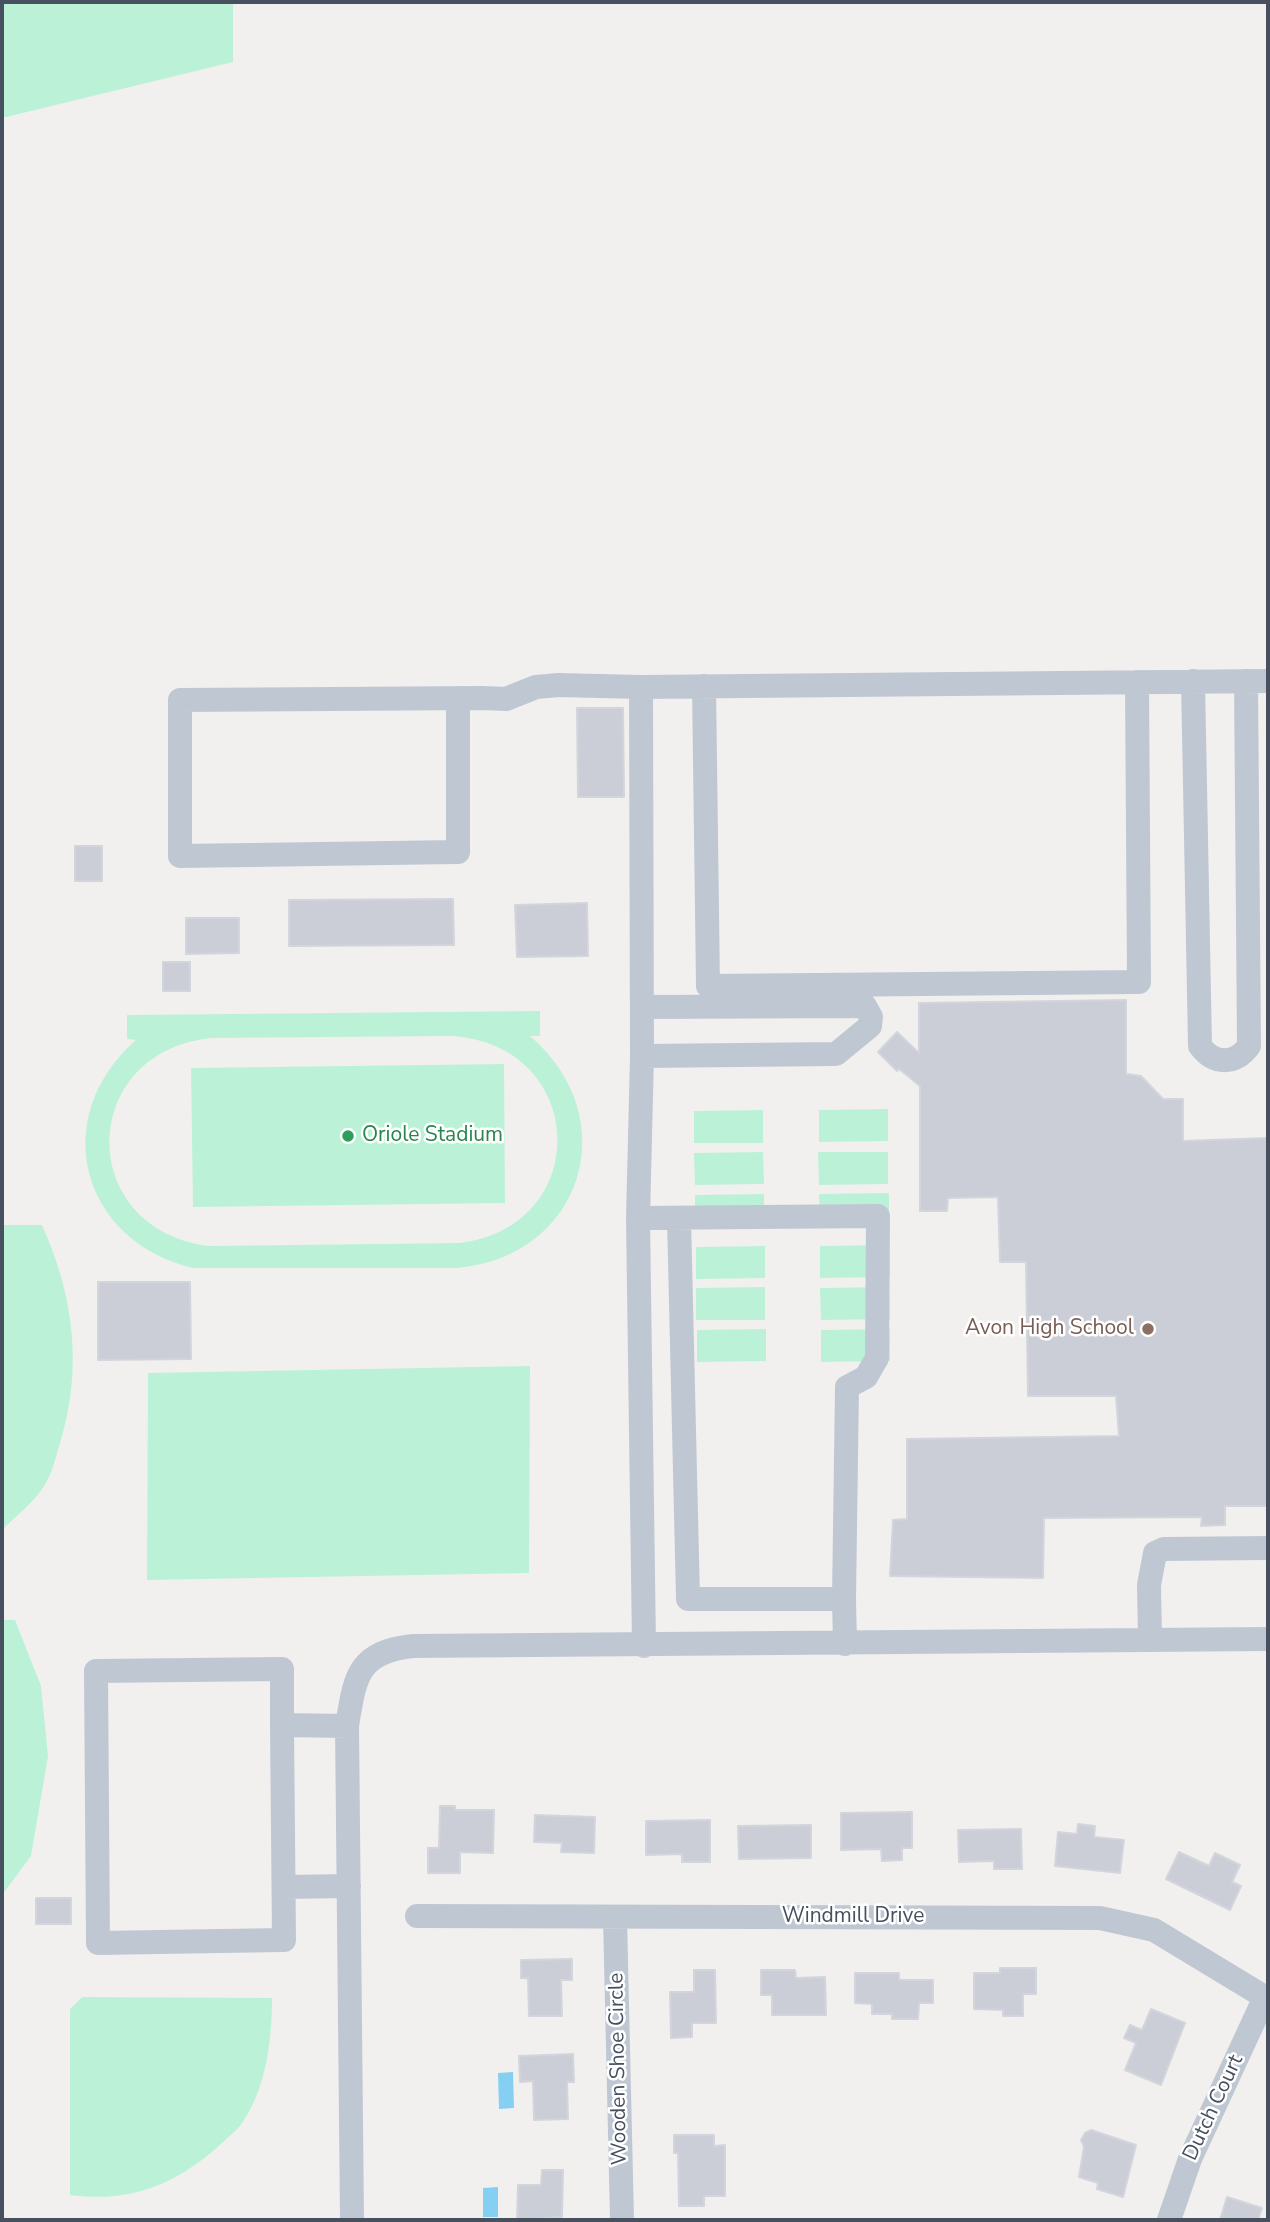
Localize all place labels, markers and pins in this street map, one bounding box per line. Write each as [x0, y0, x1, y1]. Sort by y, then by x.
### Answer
place label: Oriole Stadium [362, 1123, 503, 1149]
marker: Oriole Stadium [340, 1128, 356, 1144]
place label: Avon High School [965, 1316, 1134, 1342]
marker: Avon High School [1140, 1321, 1156, 1337]

